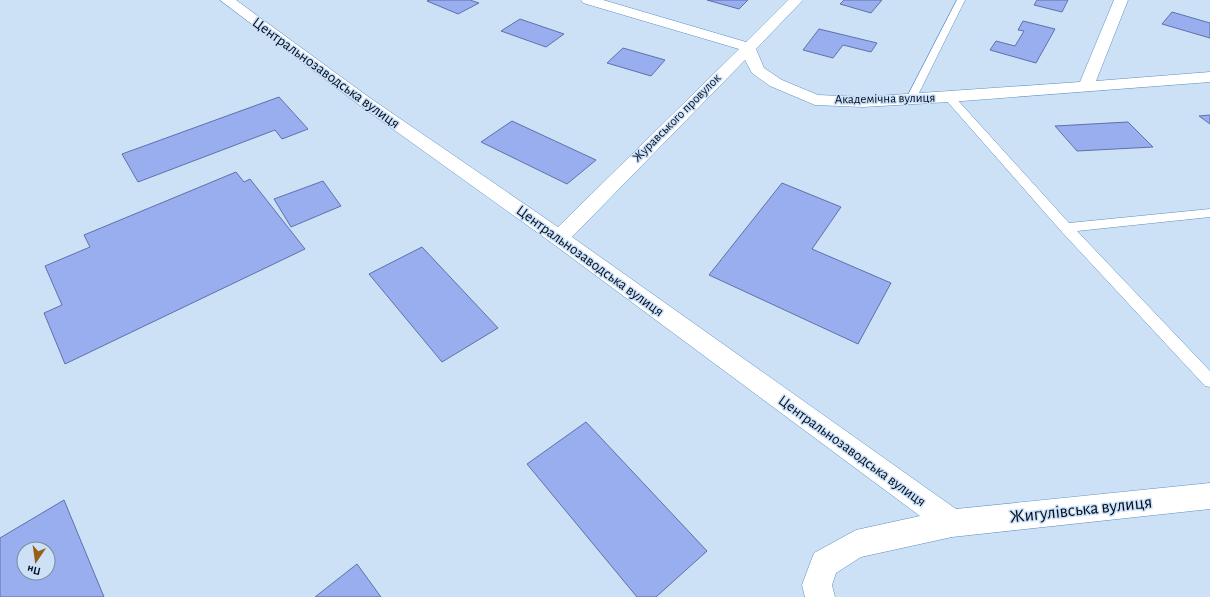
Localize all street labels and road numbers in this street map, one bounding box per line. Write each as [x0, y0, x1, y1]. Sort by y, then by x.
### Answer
street label: Центральнозаводська вулиця [249, 15, 403, 131]
street label: Журавського провулок [630, 71, 724, 165]
street label: Академічна вулиця [835, 92, 935, 106]
street label: Центральнозаводська вулиця [513, 203, 667, 319]
street label: Центральнозаводська вулиця [775, 393, 929, 509]
street label: Жигулівська вулиця [1009, 494, 1153, 526]

